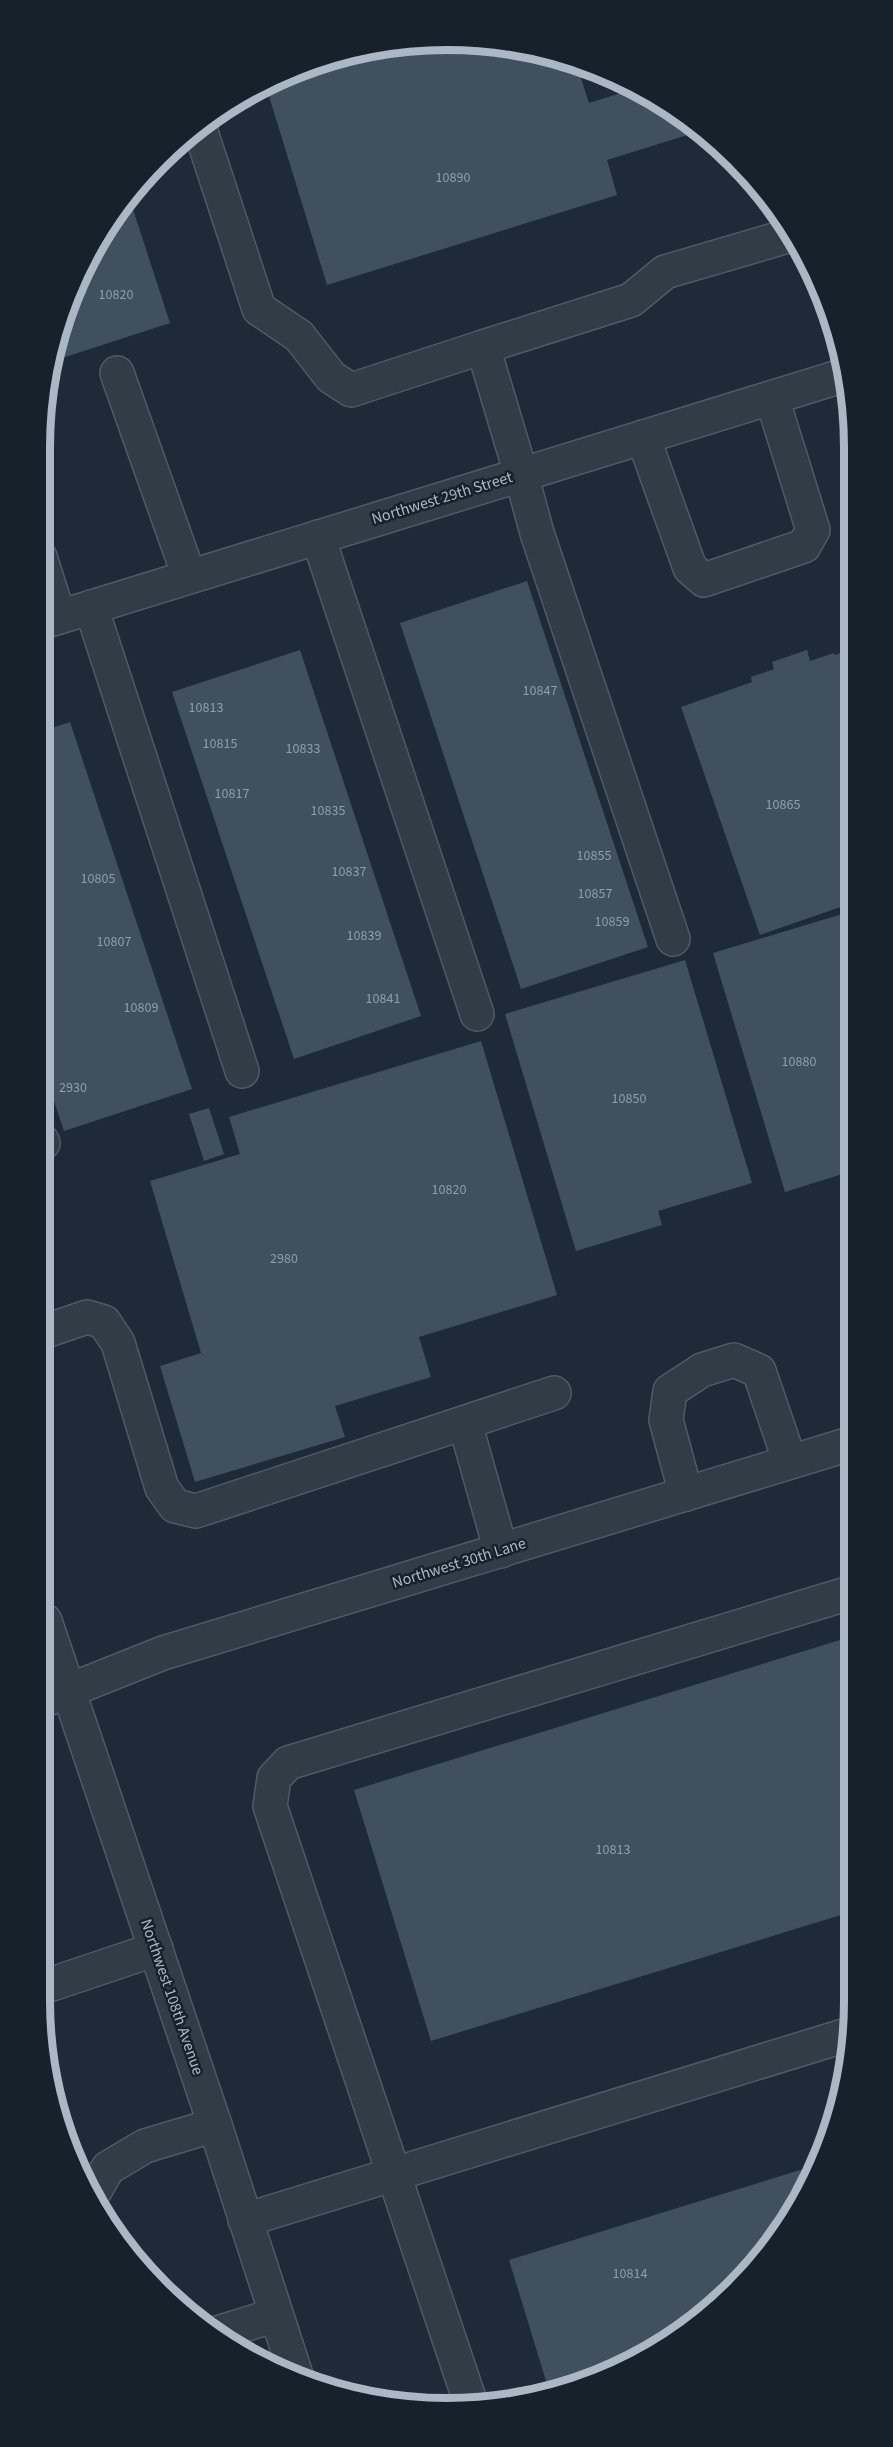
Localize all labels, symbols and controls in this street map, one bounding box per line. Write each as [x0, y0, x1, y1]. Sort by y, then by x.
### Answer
house number: 10890 [436, 168, 470, 188]
house number: 10820 [99, 285, 133, 305]
street label: Northwest 29th Street [369, 466, 516, 530]
house number: 10847 [523, 681, 557, 701]
house number: 10813 [189, 698, 223, 718]
house number: 10815 [203, 734, 237, 754]
house number: 10833 [286, 739, 320, 759]
house number: 10817 [215, 784, 249, 804]
house number: 10865 [766, 795, 800, 815]
house number: 10835 [311, 801, 345, 821]
house number: 10855 [577, 846, 611, 866]
house number: 10837 [332, 862, 366, 882]
house number: 10805 [81, 869, 115, 889]
house number: 10857 [578, 884, 612, 904]
house number: 10859 [595, 912, 629, 932]
house number: 10839 [347, 926, 381, 946]
house number: 10807 [97, 932, 131, 952]
house number: 10841 [366, 989, 400, 1009]
house number: 10809 [124, 998, 158, 1018]
house number: 10880 [782, 1052, 816, 1072]
house number: 2930 [59, 1078, 87, 1098]
house number: 10850 [612, 1089, 646, 1109]
house number: 10820 [432, 1180, 466, 1200]
house number: 2980 [270, 1249, 298, 1269]
street label: Northwest 30th Lane [389, 1532, 529, 1594]
house number: 10813 [596, 1840, 630, 1860]
street label: Northwest 108th Avenue [135, 1916, 209, 2078]
house number: 10814 [613, 2264, 647, 2284]

